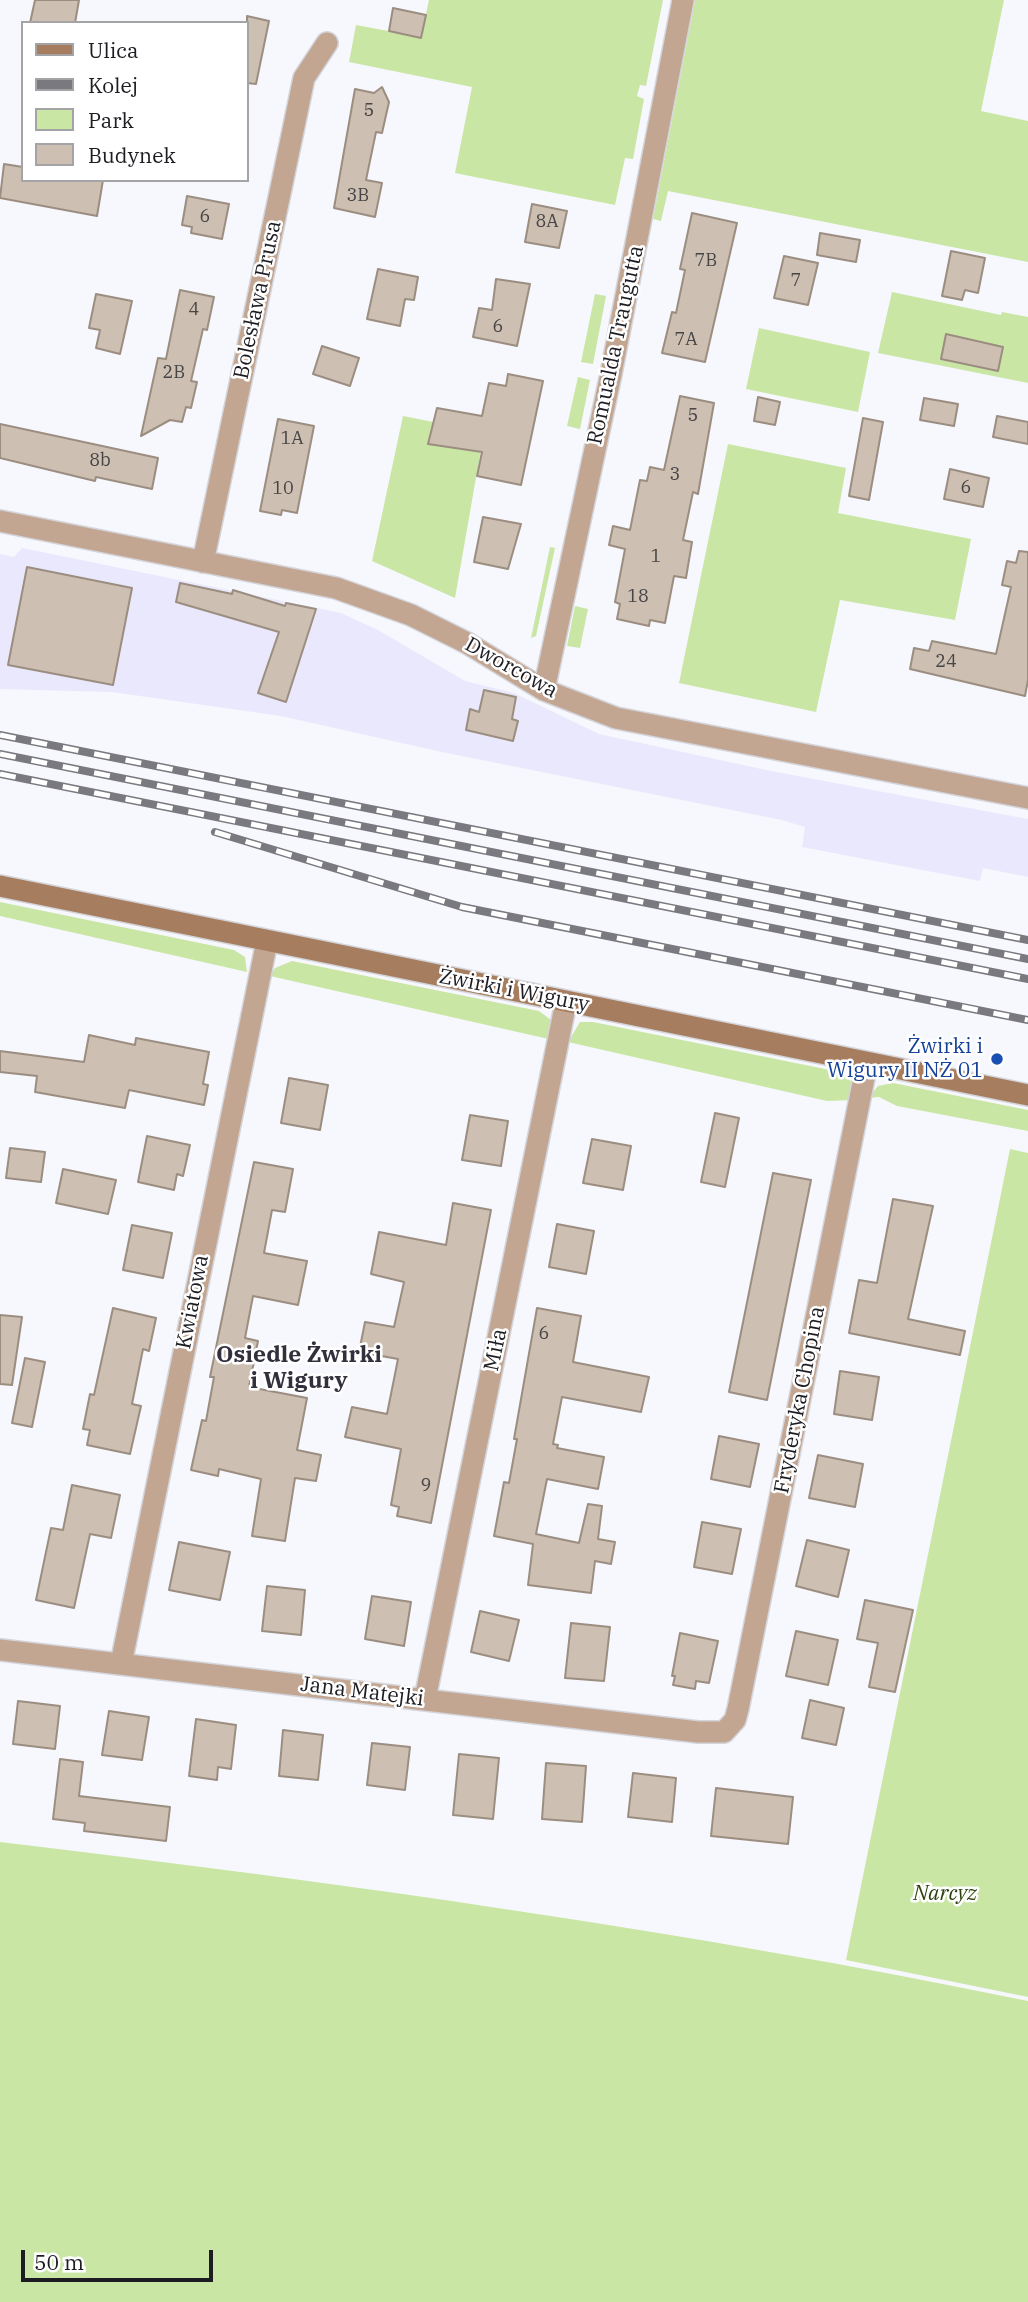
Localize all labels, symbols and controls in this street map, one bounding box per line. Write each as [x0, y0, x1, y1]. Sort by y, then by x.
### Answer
legend [21, 21, 248, 182]
text: Ulica [88, 36, 139, 64]
text: Kolej [88, 71, 138, 99]
house number: 5 [364, 100, 374, 122]
text: Park [88, 106, 134, 134]
text: Budynek [88, 141, 176, 169]
house number: 3B [347, 185, 369, 207]
house number: 6 [200, 206, 210, 228]
house number: 8A [535, 211, 559, 233]
street label: Bolesława Prusa [229, 218, 287, 382]
street label: Romualda Traugutta [583, 243, 649, 447]
house number: 7B [695, 250, 717, 272]
house number: 7 [791, 270, 801, 292]
house number: 4 [189, 299, 199, 321]
house number: 6 [493, 316, 503, 338]
house number: 7A [674, 329, 698, 351]
house number: 2B [163, 362, 185, 384]
house number: 5 [688, 405, 698, 427]
house number: 1A [280, 428, 304, 450]
house number: 8b [89, 450, 111, 472]
house number: 3 [670, 464, 680, 486]
house number: 6 [961, 477, 971, 499]
house number: 10 [272, 478, 294, 500]
house number: 1 [651, 546, 661, 568]
house number: 18 [627, 586, 649, 608]
street label: Dworcowa [460, 632, 562, 704]
house number: 24 [935, 651, 957, 673]
street label: Żwirki i Wigury [437, 964, 591, 1018]
place label: Żwirki i Wigury II NŻ 01 [827, 1034, 983, 1084]
marker: Żwirki i Wigury II NŻ 01 [989, 1051, 1005, 1067]
street label: Kwiatowa [172, 1253, 214, 1351]
street label: Fryderyka Chopina [769, 1304, 831, 1496]
house number: 6 [539, 1323, 549, 1345]
street label: Miła [479, 1326, 513, 1374]
district label: Osiedle Żwirki i Wigury [216, 1341, 382, 1395]
house number: 9 [421, 1475, 431, 1497]
street label: Jana Matejki [299, 1672, 425, 1712]
park label: Narcyz [913, 1881, 977, 1907]
scale bar [24, 2236, 217, 2280]
text: 50 m [34, 2248, 84, 2276]

